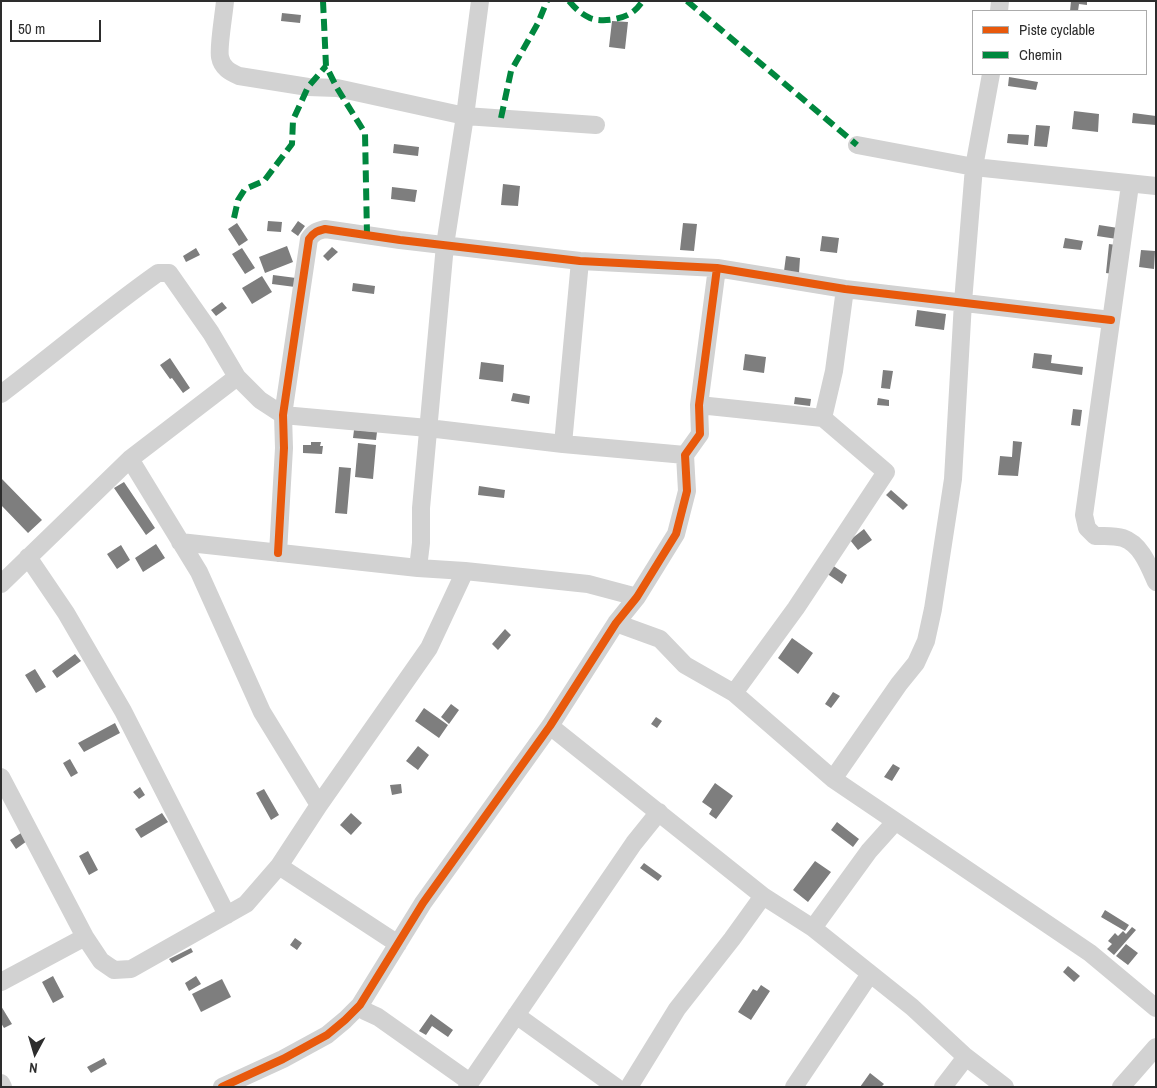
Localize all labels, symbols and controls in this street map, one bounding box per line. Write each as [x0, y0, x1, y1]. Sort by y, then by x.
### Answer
scale bar [12, 10, 104, 42]
legend [972, 10, 1147, 75]
text: 50 m [18, 18, 45, 39]
text: Piste cyclable [1019, 19, 1095, 40]
text: Chemin [1019, 44, 1062, 65]
north arrow [10, 1028, 60, 1078]
text: N [28, 1059, 39, 1077]

